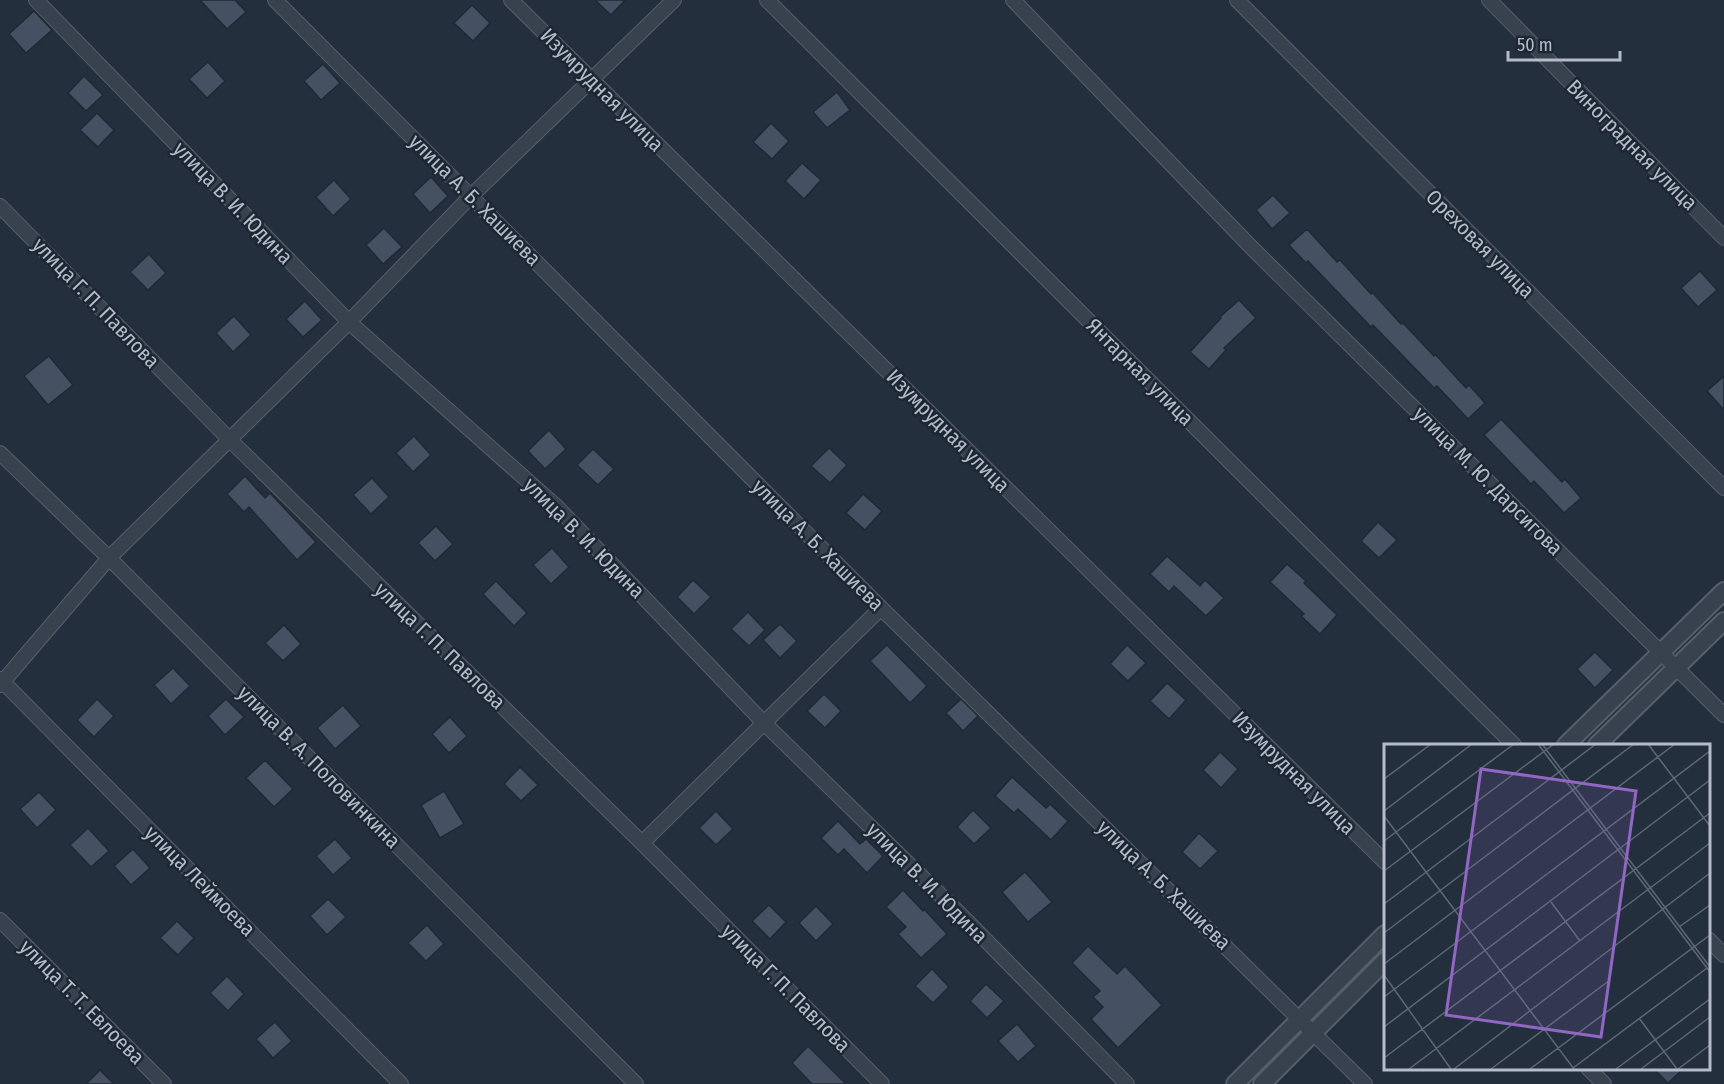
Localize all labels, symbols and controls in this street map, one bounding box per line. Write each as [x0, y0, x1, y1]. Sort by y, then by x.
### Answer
street label: Изумрудная улица [535, 23, 669, 157]
scale bar [1508, 24, 1620, 62]
text: 50 m [1517, 34, 1553, 56]
street label: Виноградная улица [1561, 74, 1703, 216]
street label: улица А. Б. Хашиева [404, 129, 546, 271]
street label: улица В. И. Юдина [168, 136, 298, 270]
street label: Ореховая улица [1420, 184, 1540, 304]
street label: улица Г. П. Павлова [27, 232, 165, 374]
street label: Янтарная улица [1081, 313, 1199, 431]
street label: Изумрудная улица [881, 364, 1015, 498]
street label: улица М. Ю. Дарсигова [1408, 401, 1568, 561]
street label: улица В. И. Юдина [518, 472, 650, 604]
street label: улица А. Б. Хашиева [747, 474, 889, 616]
street label: улица Г. П. Павлова [369, 577, 511, 715]
street label: улица В. А. Половинкина [232, 680, 406, 854]
street label: Изумрудная улица [1227, 706, 1361, 840]
inset map [1384, 744, 1709, 1069]
street label: улица А. Б. Хашиева [1092, 814, 1236, 956]
street label: улица В. И. Юдина [861, 817, 993, 949]
street label: улица Леймоева [139, 820, 261, 942]
street label: улица Г. П. Павлова [716, 918, 856, 1058]
street label: улица Т. Т. Евлоева [14, 934, 150, 1070]

